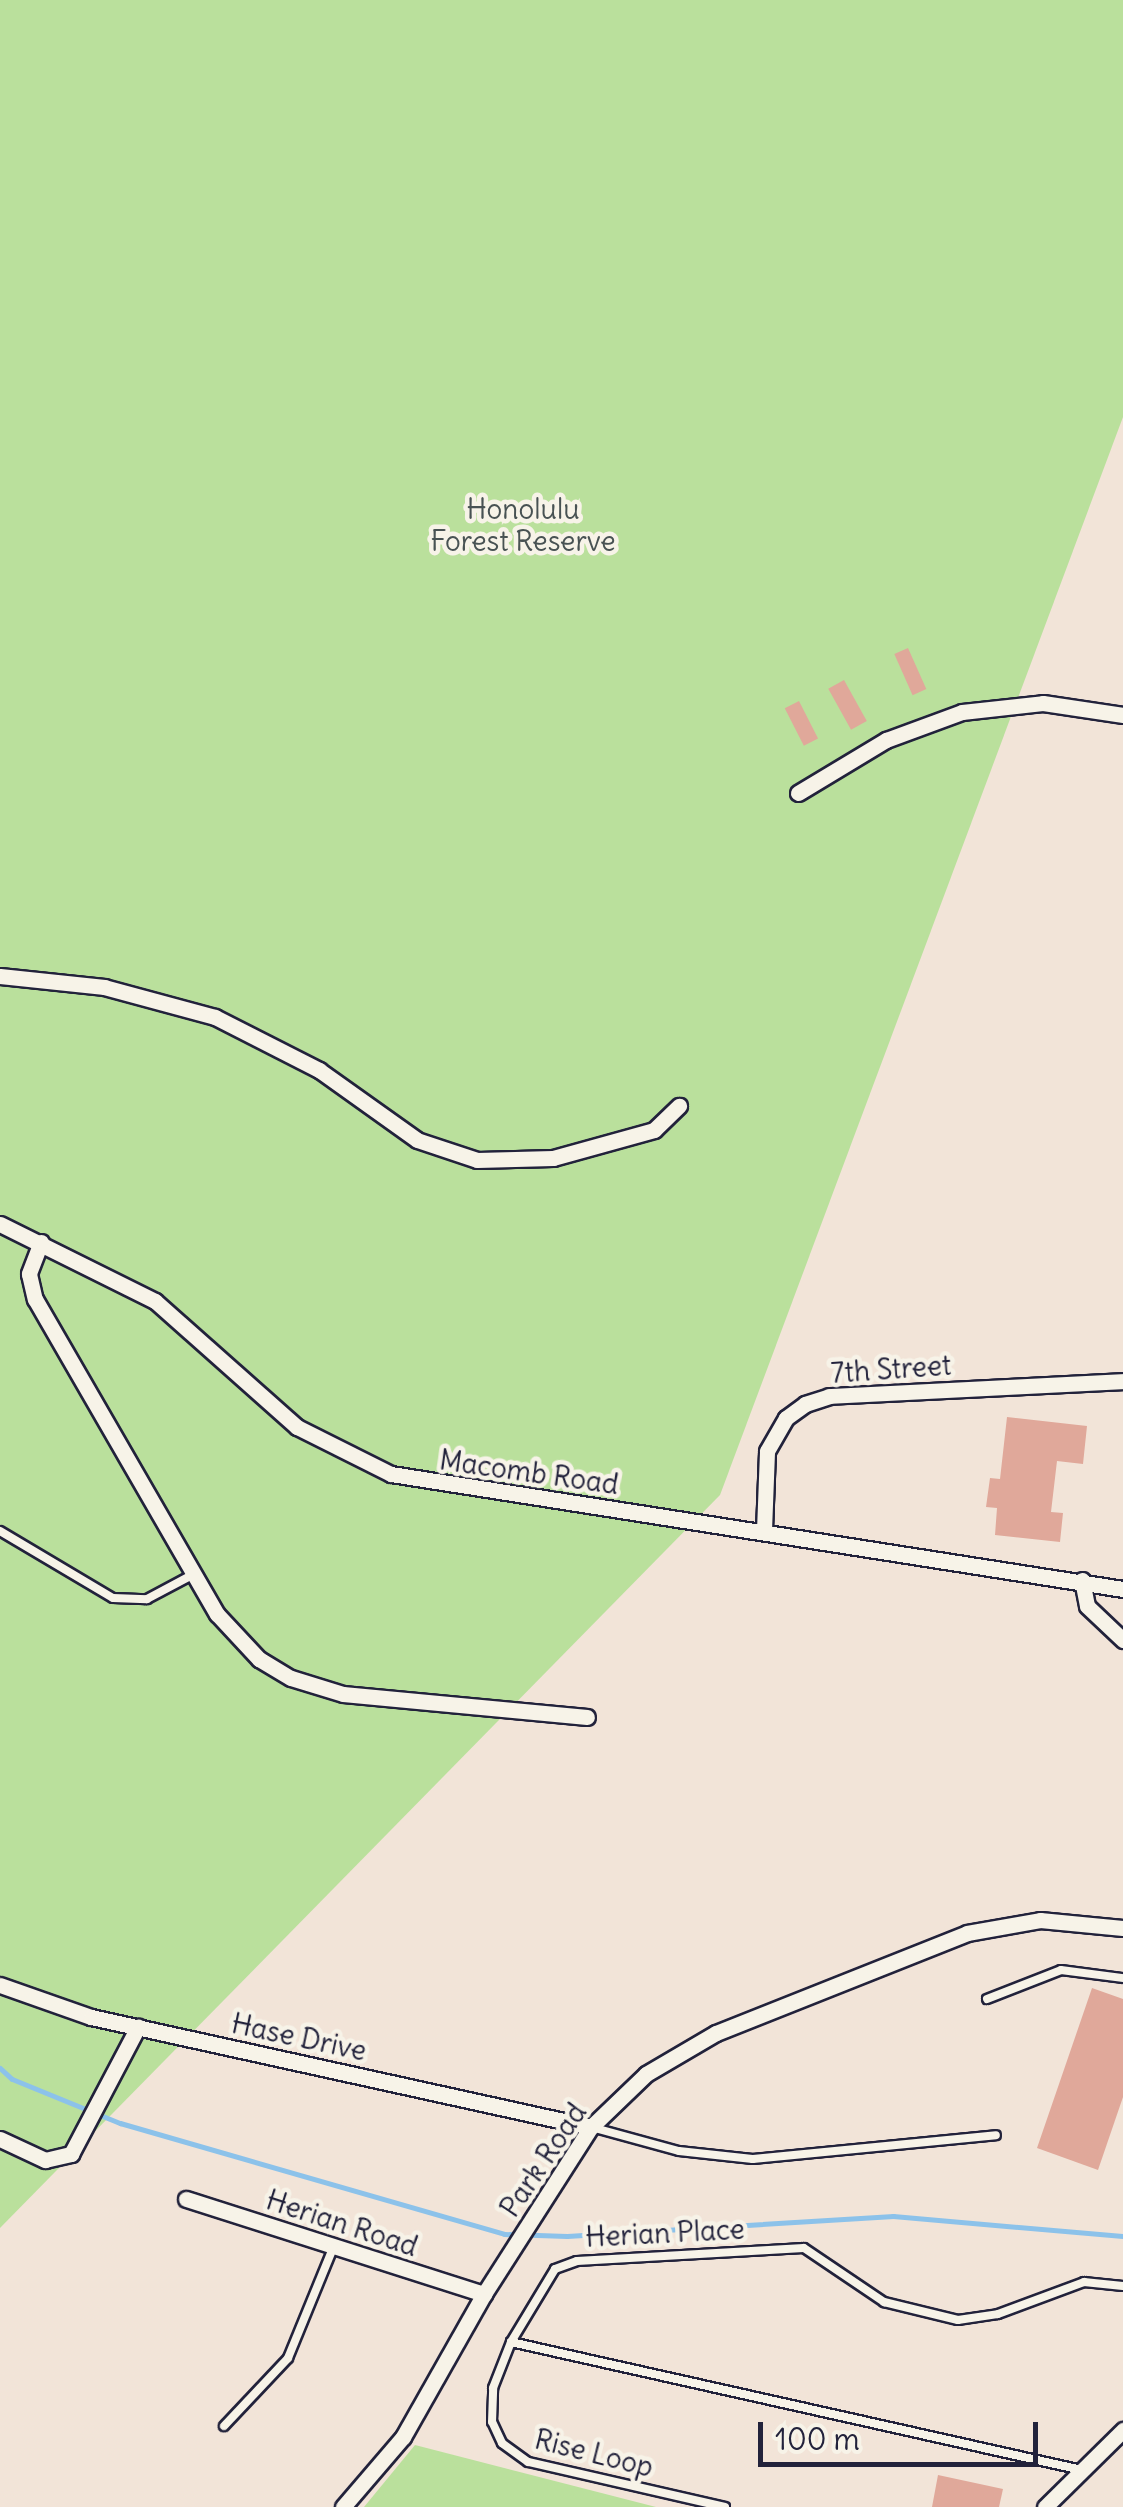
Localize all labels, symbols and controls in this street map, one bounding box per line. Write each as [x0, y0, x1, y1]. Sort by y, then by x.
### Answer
park label: Honolulu Forest Reserve [430, 492, 616, 558]
street label: 7th Street [830, 1348, 952, 1390]
street label: Macomb Road [437, 1443, 621, 1501]
street label: Hase Drive [229, 2006, 369, 2068]
street label: Park Road [493, 2097, 593, 2223]
street label: Herian Road [262, 2183, 422, 2263]
street label: Herian Place [585, 2212, 745, 2254]
scale bar [763, 2402, 1043, 2464]
text: 100 m [775, 2420, 860, 2458]
street label: Rise Loop [531, 2422, 657, 2484]

